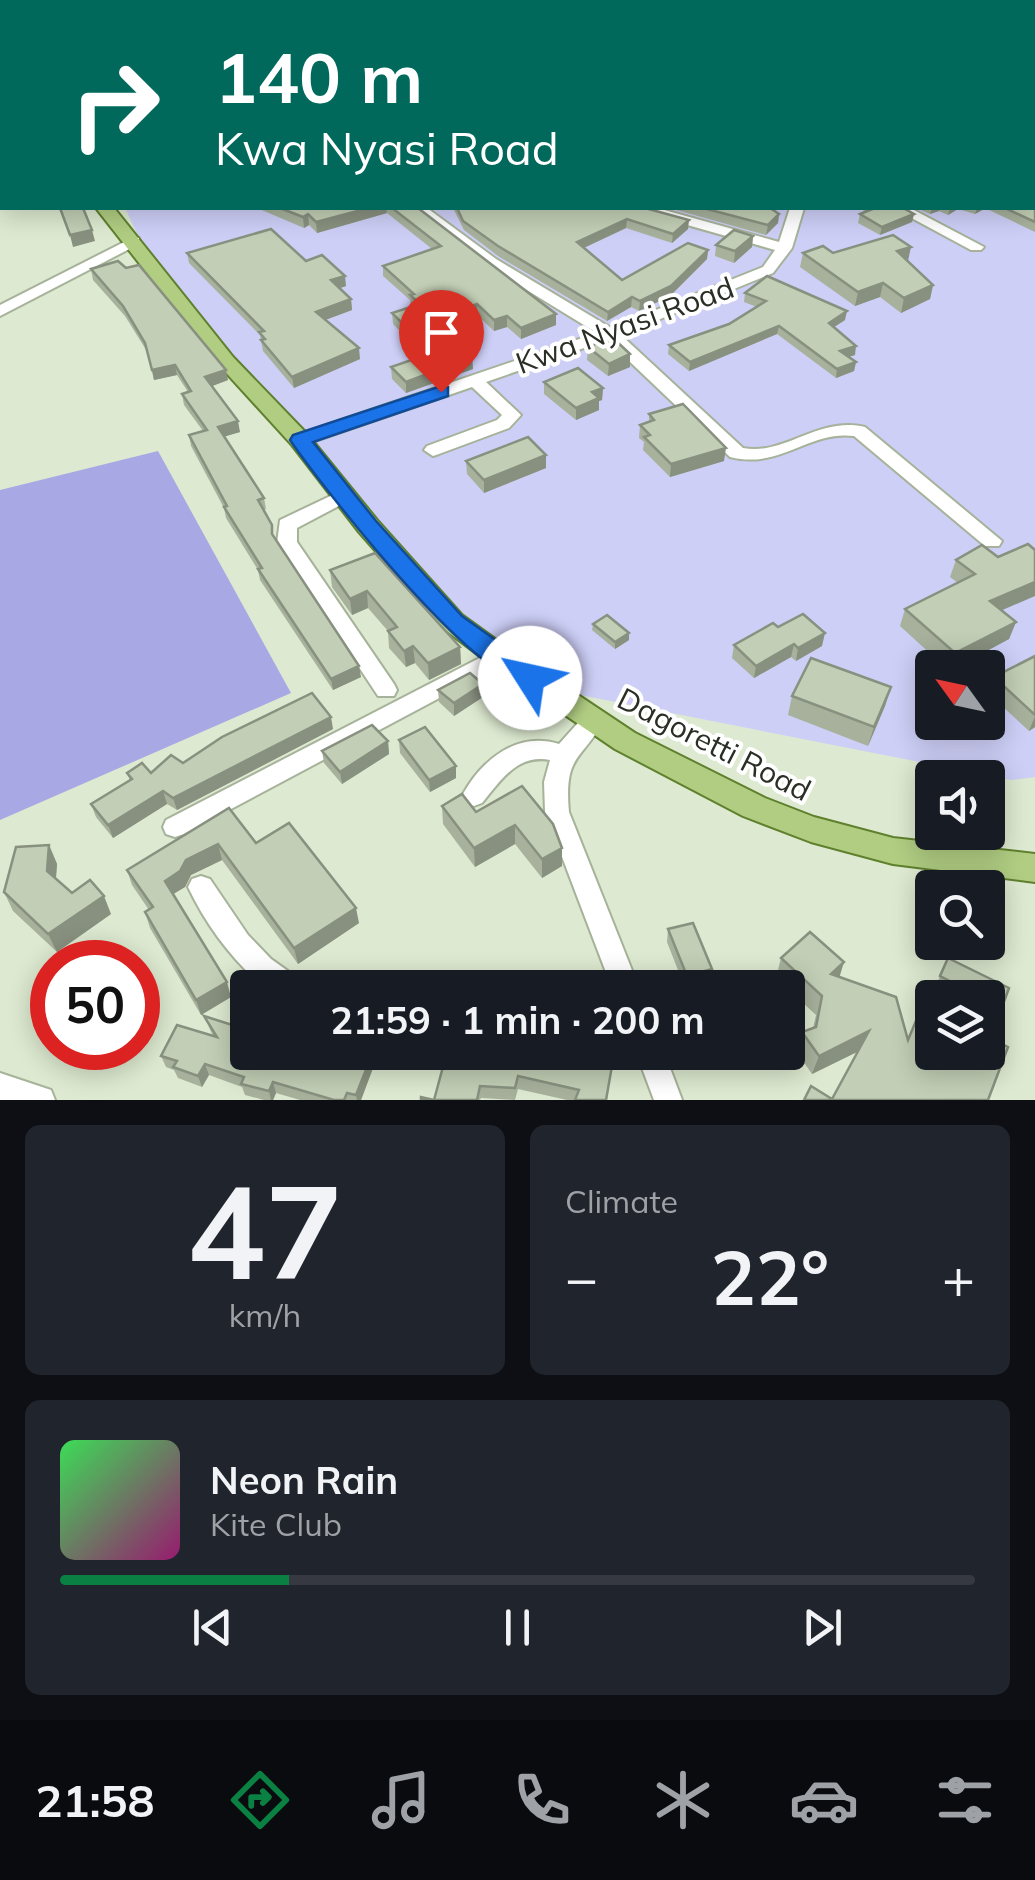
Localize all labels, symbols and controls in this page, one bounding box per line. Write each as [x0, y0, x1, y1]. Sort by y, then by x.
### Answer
text: 140 m [215, 33, 423, 121]
icon: right [50, 40, 180, 170]
text: Kwa Nyasi Road [215, 120, 559, 176]
street label: Kwa Nyasi Road [510, 268, 739, 382]
pin [399, 290, 484, 393]
icon: arrive [414, 305, 469, 360]
position arrow [478, 626, 582, 730]
north arrow [915, 650, 1005, 740]
map controls [915, 650, 1005, 1070]
street label: Dagoretti Road [611, 679, 817, 809]
button: sound [915, 760, 1005, 850]
button: search [915, 870, 1005, 960]
speed limit sign: 50 [30, 940, 160, 1070]
button: layers [915, 980, 1005, 1070]
text: 21:59 · 1 min · 200 m [330, 996, 705, 1044]
text: 47 [187, 1148, 343, 1312]
text: Climate [565, 1181, 678, 1221]
text: 22° [711, 1230, 829, 1324]
text: − [565, 1243, 598, 1312]
text: + [942, 1243, 975, 1312]
text: km/h [229, 1295, 301, 1335]
text: Neon Rain [210, 1456, 398, 1504]
text: Kite Club [210, 1504, 342, 1544]
icon: previous [185, 1600, 240, 1655]
icon: pause [490, 1600, 545, 1655]
icon: next [795, 1600, 850, 1655]
icon: directions [225, 1765, 295, 1835]
icon: music [366, 1765, 436, 1835]
icon: phone [507, 1765, 577, 1835]
icon: climate [648, 1765, 718, 1835]
icon: car [789, 1765, 859, 1835]
icon: filters [930, 1765, 1000, 1835]
text: 21:58 [35, 1772, 155, 1828]

